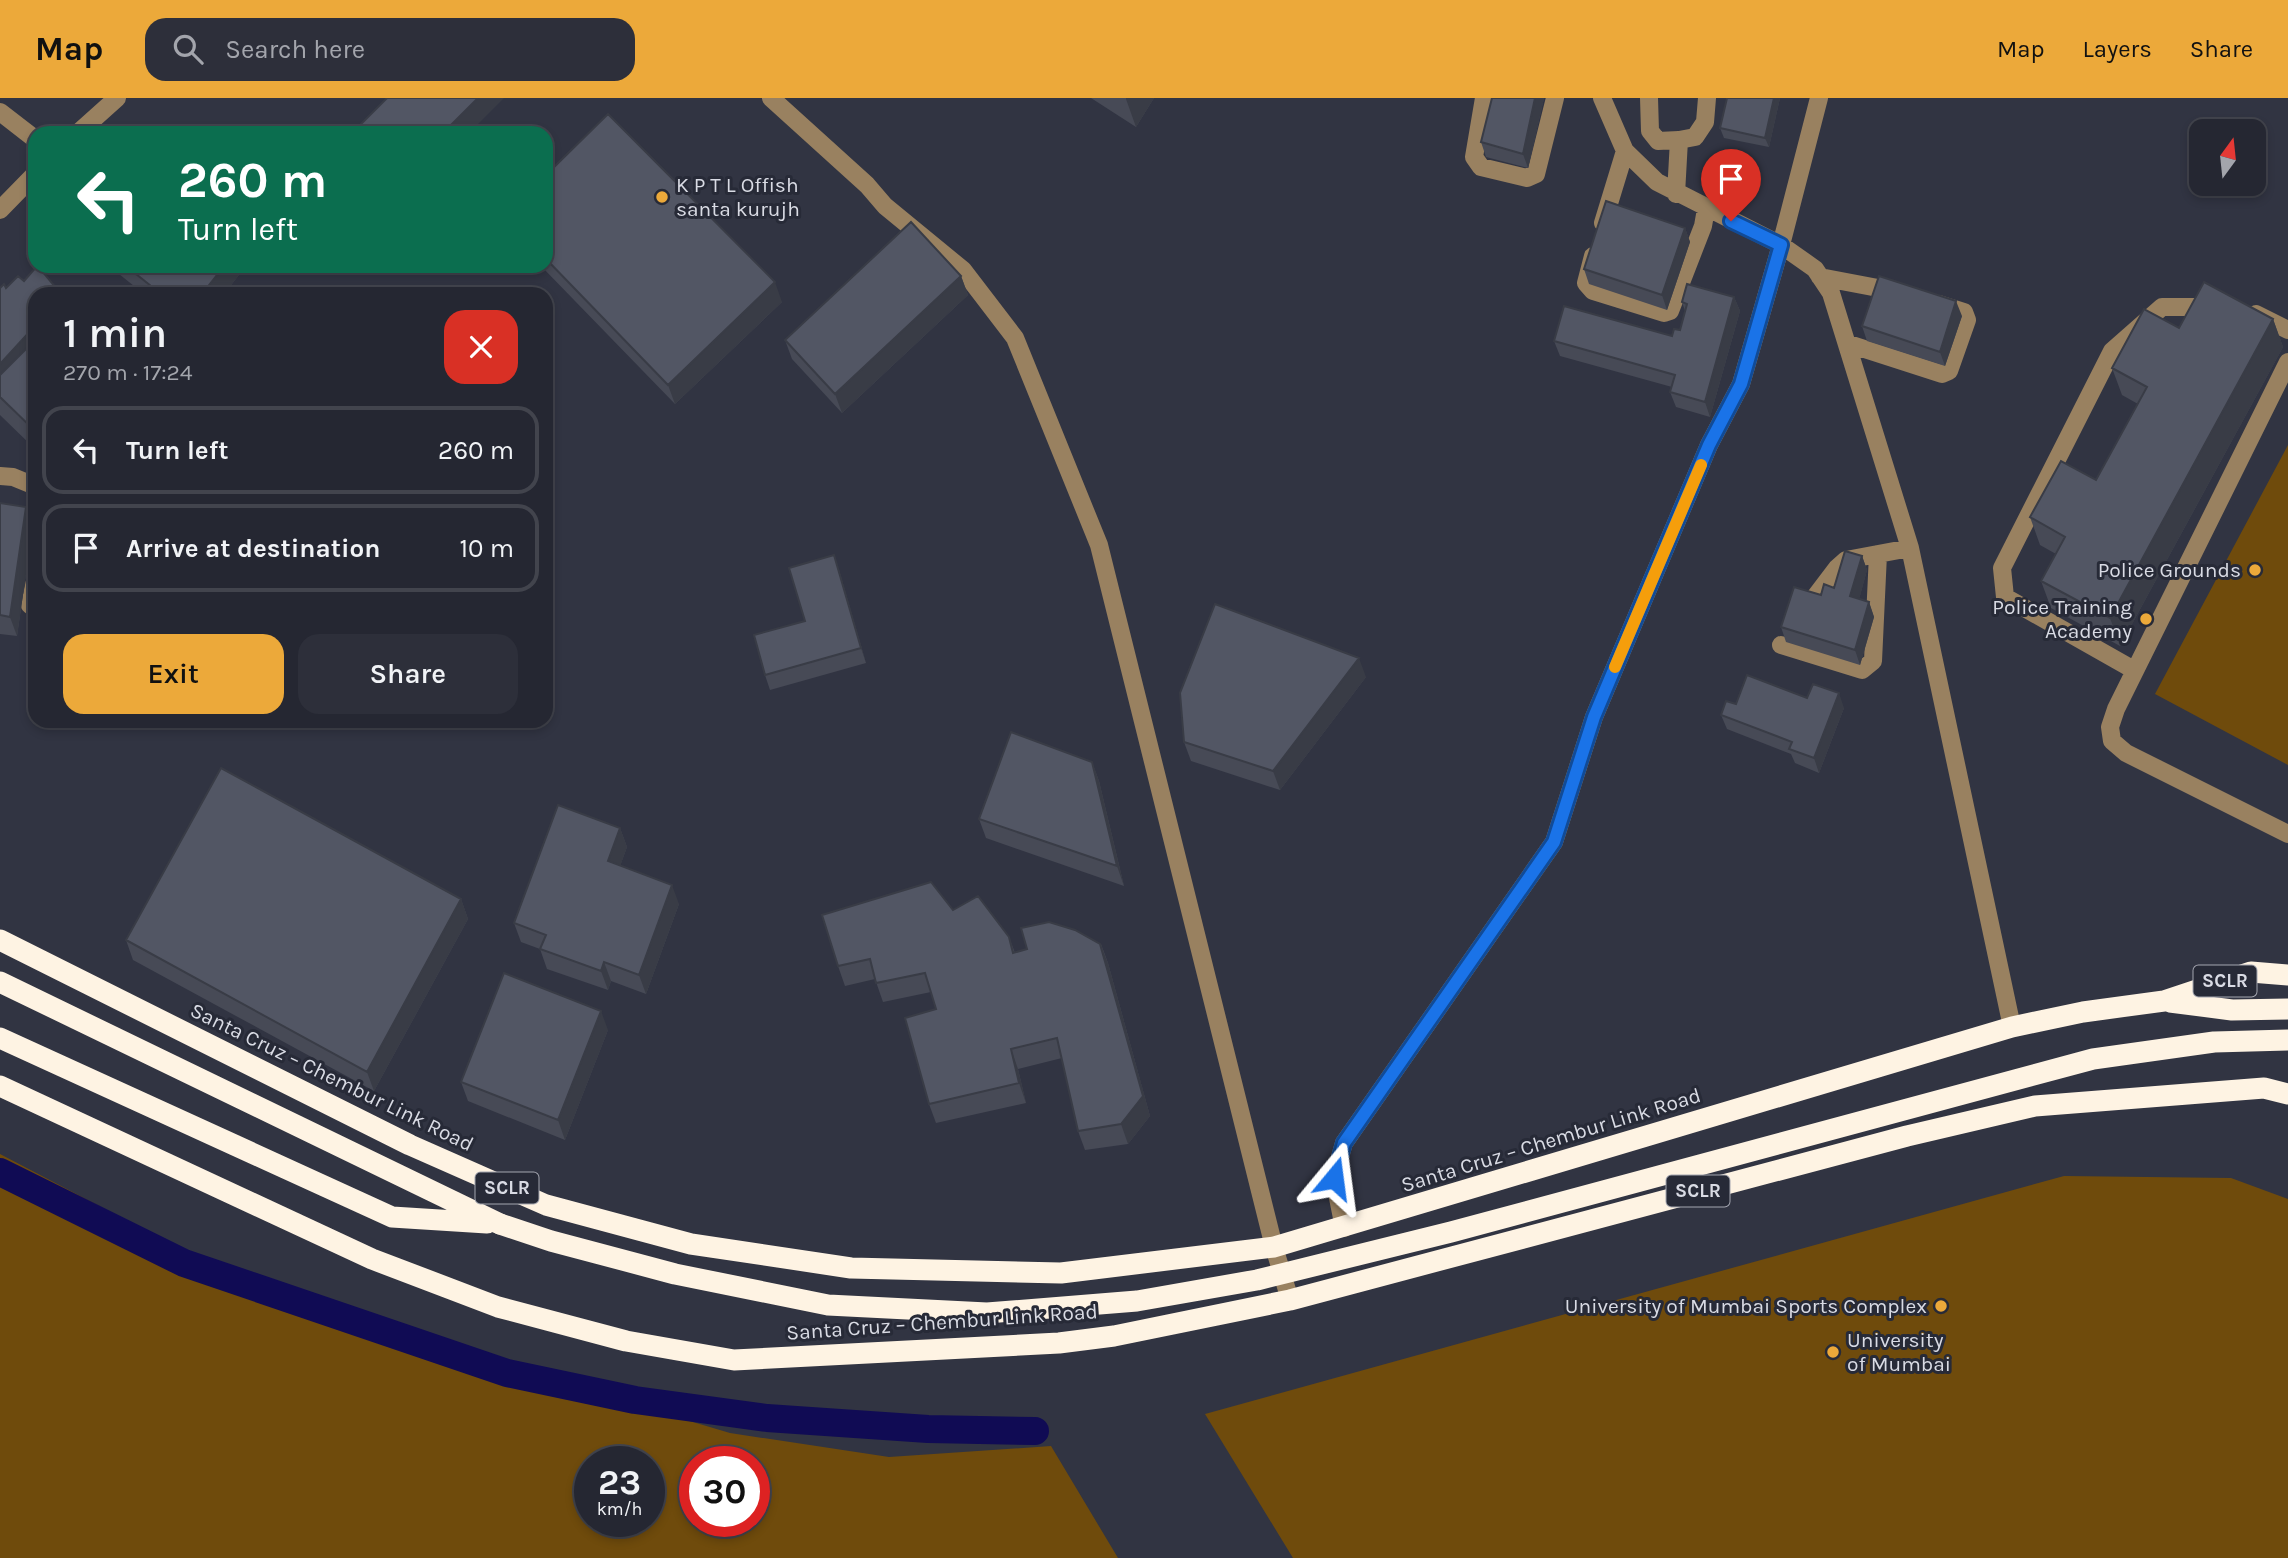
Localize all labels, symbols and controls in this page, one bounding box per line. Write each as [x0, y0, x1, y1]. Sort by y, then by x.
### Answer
search box [145, 18, 635, 81]
text: Map [35, 30, 103, 68]
icon: search [169, 30, 207, 68]
text: Search here [225, 34, 365, 65]
text: Map [1997, 35, 2045, 63]
text: Layers [2083, 35, 2152, 63]
text: Share [2190, 35, 2253, 63]
north arrow [2189, 119, 2266, 196]
map controls [2189, 119, 2266, 196]
pin [1701, 149, 1761, 221]
text: 260 m [178, 152, 327, 209]
icon: left [63, 154, 154, 245]
icon: arrive [1712, 160, 1750, 198]
place label: K P T L Offish santa kurujh [676, 173, 800, 221]
marker: K P T L Offish santa kurujh [654, 189, 670, 205]
text: Turn left [178, 211, 298, 248]
text: 1 min [63, 308, 167, 358]
button: close [444, 310, 518, 384]
text: 270 m · 17:24 [63, 359, 193, 386]
icon: left [67, 431, 105, 469]
text: Turn left [126, 435, 228, 466]
text: 260 m [438, 435, 514, 466]
icon: arrive [67, 529, 105, 567]
text: Arrive at destination [126, 533, 380, 564]
text: 10 m [459, 533, 514, 564]
place label: Police Grounds [2098, 558, 2241, 582]
marker: Police Grounds [2247, 562, 2263, 578]
place label: Police Training Academy [1992, 595, 2132, 643]
marker: Police Training Academy [2138, 611, 2154, 627]
button: Exit [63, 634, 284, 714]
button: Share [298, 634, 518, 714]
road number: SCLR [2194, 966, 2256, 996]
street label: Santa Cruz – Chembur Link Road [187, 998, 477, 1156]
street label: Santa Cruz – Chembur Link Road [1398, 1083, 1704, 1197]
position arrow [1297, 1141, 1371, 1215]
road number: SCLR [476, 1172, 538, 1204]
road number: SCLR [1666, 1176, 1730, 1206]
place label: University of Mumbai Sports Complex [1565, 1294, 1927, 1318]
marker: University of Mumbai Sports Complex [1933, 1298, 1949, 1314]
street label: Santa Cruz – Chembur Link Road [786, 1299, 1098, 1345]
place label: University of Mumbai [1847, 1328, 1951, 1376]
marker: University of Mumbai [1825, 1344, 1841, 1360]
speed limit sign: 30 [679, 1446, 770, 1537]
text: 23 [598, 1462, 641, 1503]
text: km/h [597, 1498, 642, 1520]

